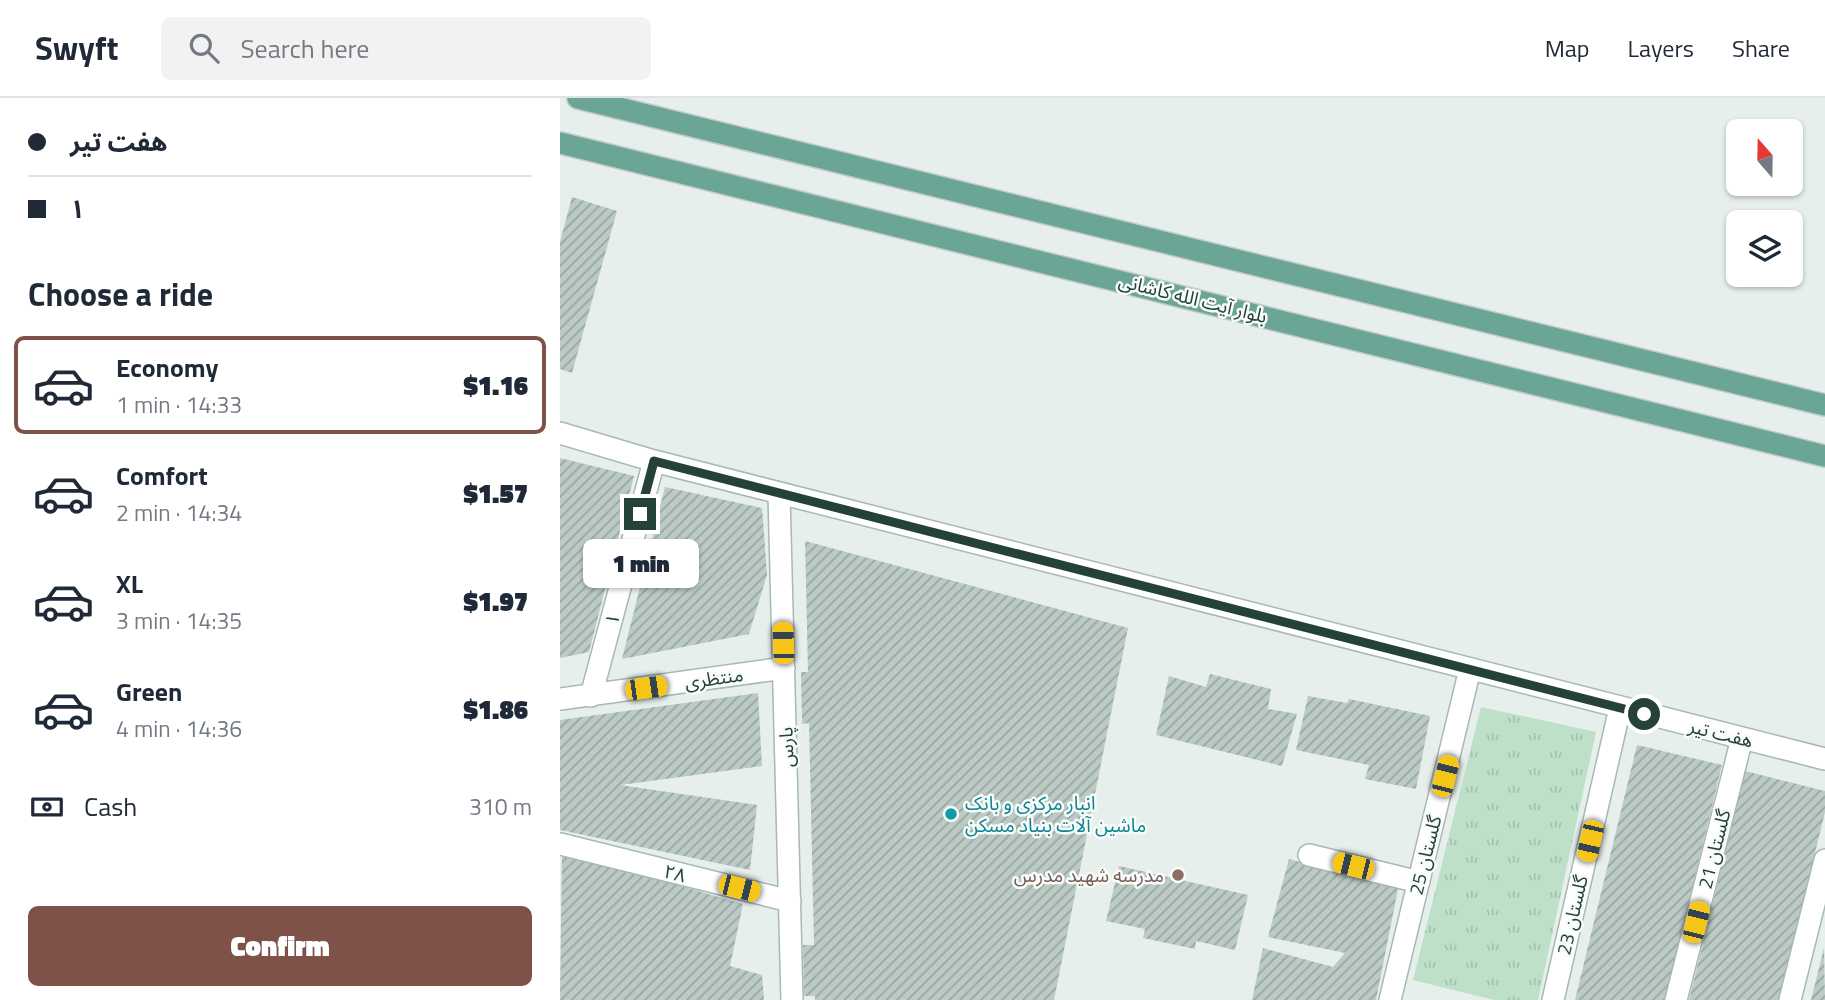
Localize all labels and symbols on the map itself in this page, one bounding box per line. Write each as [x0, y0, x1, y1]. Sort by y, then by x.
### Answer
north arrow [1726, 119, 1802, 196]
street label: بلوار آیت الله کاشانی [1116, 265, 1270, 330]
route end [624, 498, 656, 530]
callout: 1 min [582, 538, 698, 588]
street label: ۱ [596, 610, 627, 628]
car [772, 622, 795, 664]
street label: منتظری [683, 659, 745, 696]
car [624, 675, 669, 701]
route start [1628, 698, 1660, 730]
street label: هفت تیر [1685, 710, 1757, 755]
street label: پارس [770, 726, 801, 768]
car [1430, 753, 1461, 799]
place label: انبار مرکزی و بانک ماشین آلات بنیاد مسکن [965, 788, 1146, 839]
street label: گلستان 21 [1690, 805, 1738, 892]
marker: انبار مرکزی و بانک ماشین آلات بنیاد مسکن [943, 806, 959, 822]
street label: گلستان 25 [1401, 811, 1449, 898]
car [1576, 818, 1605, 864]
car [1331, 851, 1376, 881]
street label: ۲۸ [661, 856, 689, 889]
place label: مدرسه شهید مدرس [1014, 860, 1164, 889]
marker: مدرسه شهید مدرس [1170, 867, 1186, 883]
street label: گلستان 23 [1548, 871, 1595, 958]
car [717, 873, 762, 903]
car [1681, 899, 1712, 945]

